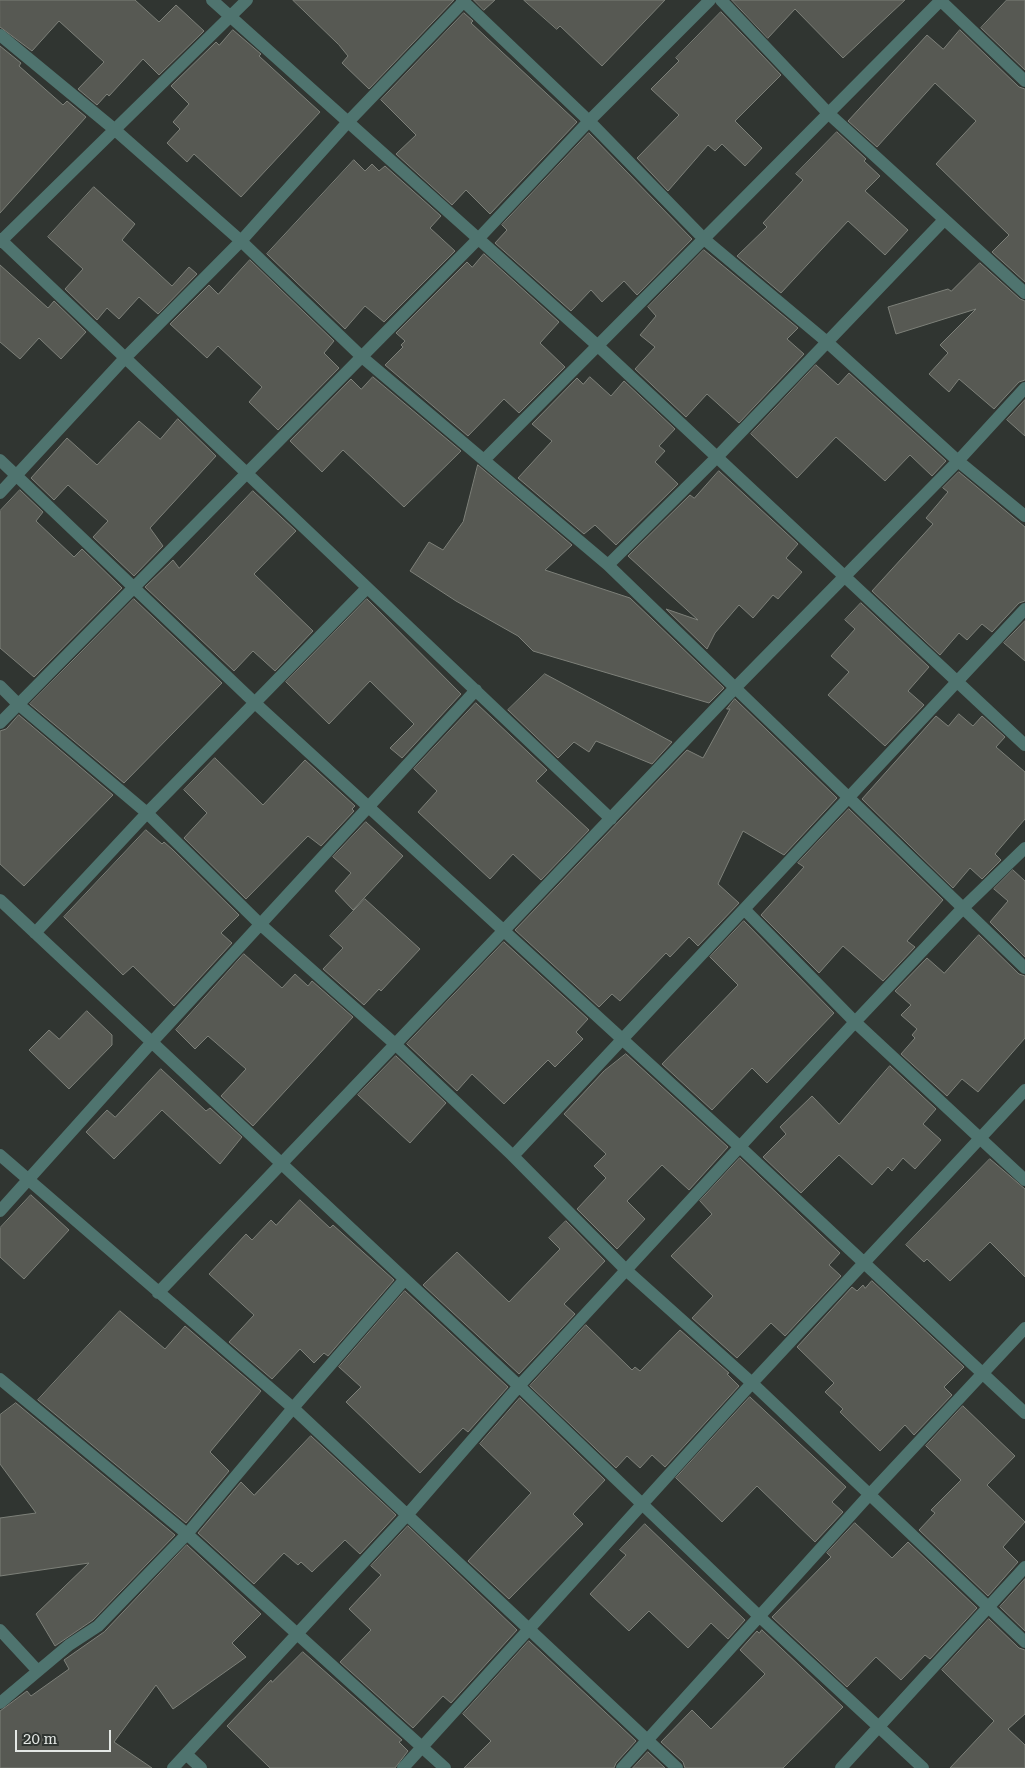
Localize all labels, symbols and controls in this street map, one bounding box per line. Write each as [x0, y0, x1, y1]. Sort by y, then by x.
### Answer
scale bar [18, 1720, 114, 1752]
text: 20 m [23, 1730, 57, 1748]

